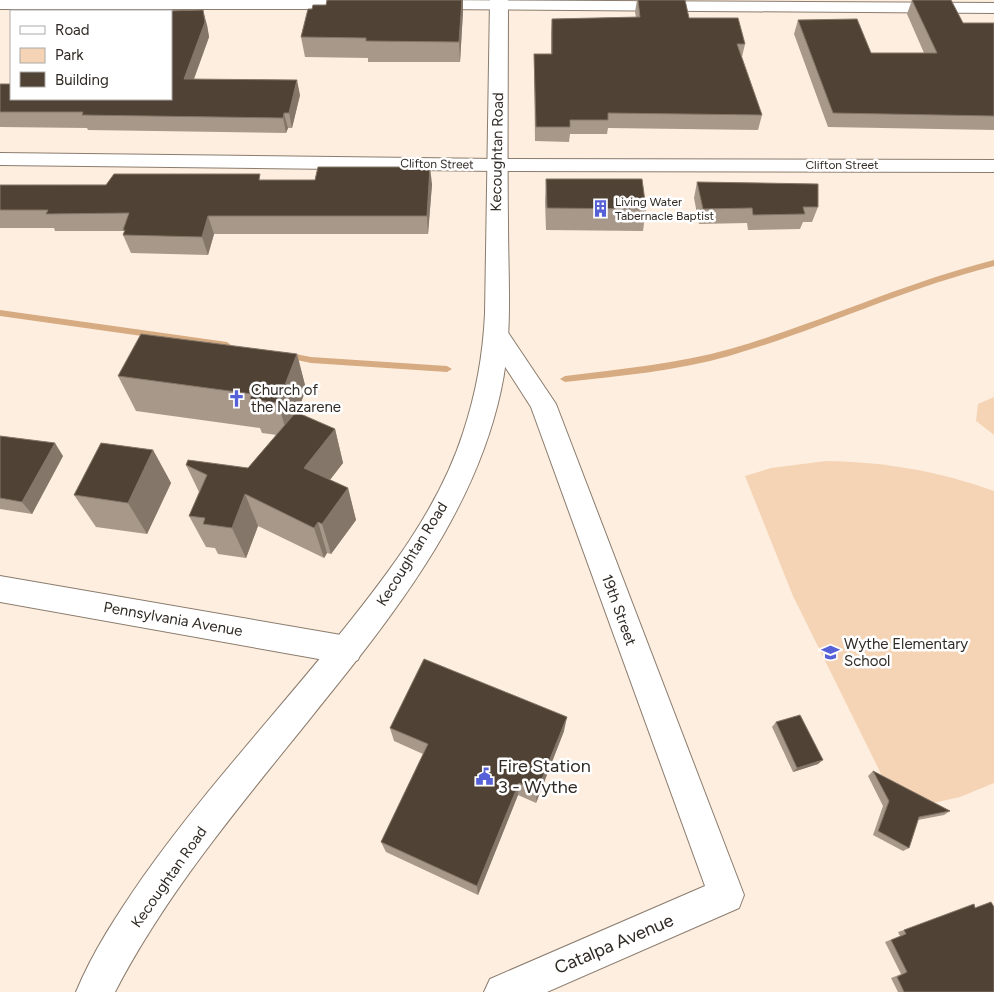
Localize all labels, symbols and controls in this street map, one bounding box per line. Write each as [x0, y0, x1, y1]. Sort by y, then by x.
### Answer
legend [10, 10, 172, 100]
text: Road [55, 21, 90, 39]
text: Park [55, 46, 84, 64]
text: Building [55, 71, 109, 89]
street label: Kecoughtan Road [487, 92, 507, 212]
street label: Clifton Street [400, 156, 474, 172]
street label: Clifton Street [805, 158, 879, 172]
place label: Living Water Tabernacle Baptist [615, 195, 715, 223]
building icon: Living Water Tabernacle Baptist [591, 199, 611, 219]
place label: Church of the Nazarene [251, 381, 341, 416]
church icon: Church of the Nazarene [227, 389, 247, 409]
street label: Kecoughtan Road [373, 499, 451, 609]
street label: 19th Street [598, 572, 640, 648]
street label: Pennsylvania Avenue [102, 598, 244, 640]
place label: Wythe Elementary School [844, 635, 968, 670]
school or university icon: Wythe Elementary School [820, 643, 840, 663]
place label: Fire Station 3 - Wythe [498, 755, 591, 798]
public building icon: Fire Station 3 - Wythe [474, 766, 494, 786]
street label: Kecoughtan Road [127, 823, 211, 931]
street label: Catalpa Avenue [551, 909, 677, 979]

